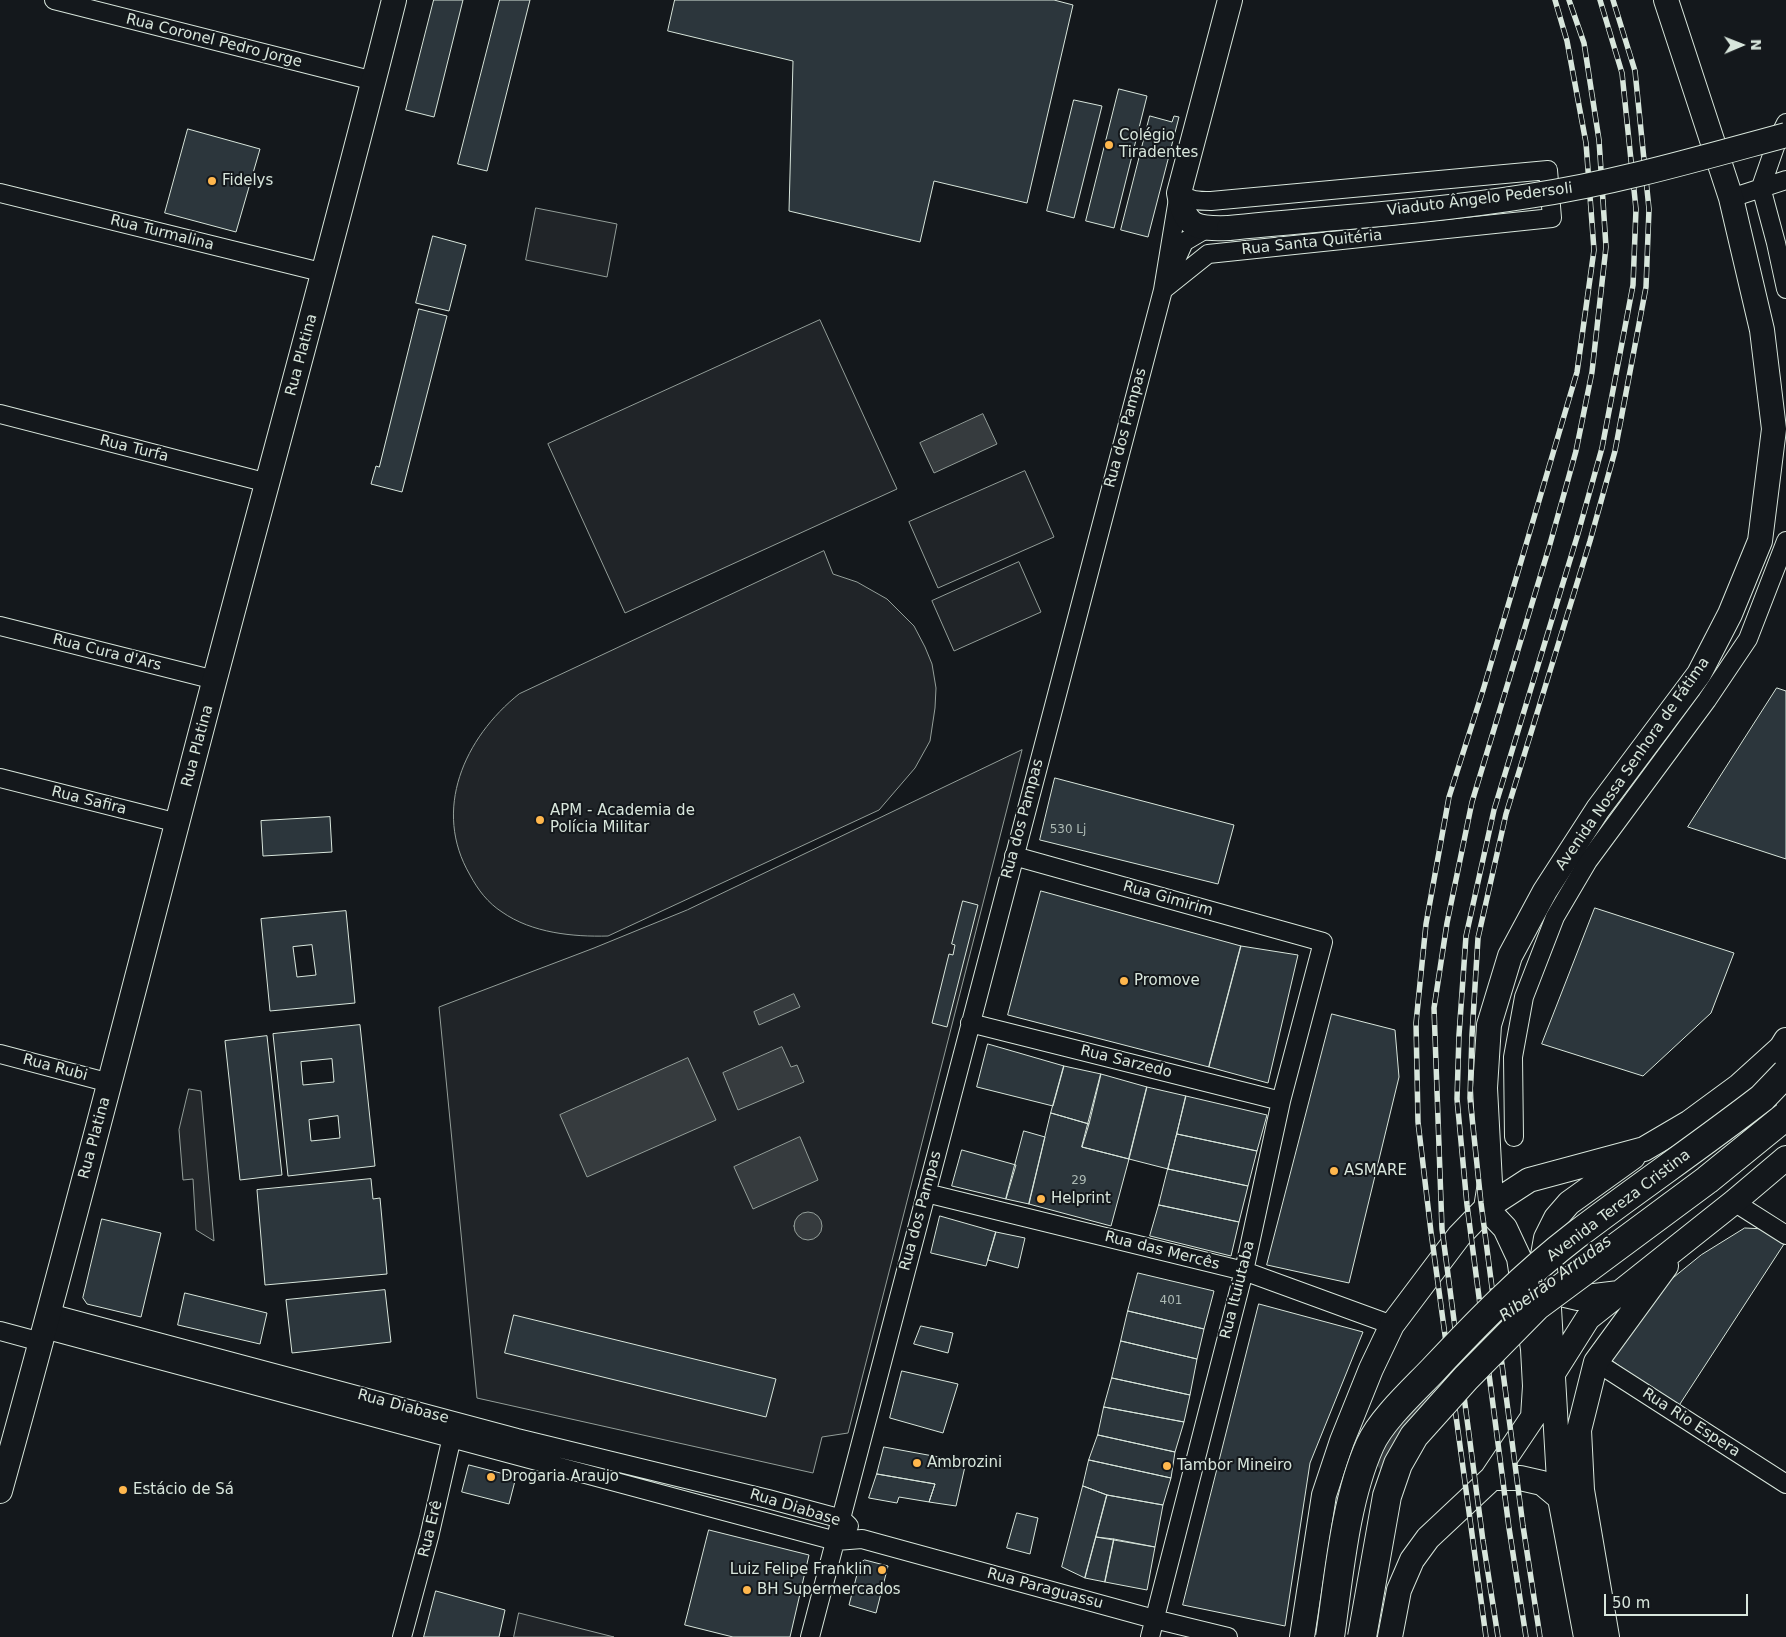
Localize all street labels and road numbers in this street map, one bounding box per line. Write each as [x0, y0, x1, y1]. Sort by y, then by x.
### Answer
street label: Rua Coronel Pedro Jorge [124, 10, 304, 72]
street label: Viaduto Ângelo Pedersoli [1386, 180, 1574, 220]
street label: Rua Turmalina [108, 211, 216, 255]
street label: Rua Santa Quitéria [1241, 227, 1383, 259]
street label: Rua Platina [282, 312, 322, 398]
street label: Rua dos Pampas [1101, 366, 1151, 490]
street label: Rua Turfa [98, 432, 170, 466]
street label: Rua Cura d'Ars [51, 631, 163, 675]
street label: Avenida Nossa Senhora de Fátima [1552, 654, 1714, 874]
street label: Rua Platina [178, 703, 218, 789]
street label: Rua dos Pampas [998, 757, 1048, 881]
street label: Rua Safira [50, 783, 128, 819]
street label: Rua Gimirim [1121, 878, 1215, 920]
street label: Rua Sarzedo [1078, 1042, 1174, 1082]
street label: Rua Rubi [21, 1051, 89, 1085]
street label: Rua Platina [75, 1095, 115, 1181]
street label: Avenida Tereza Cristina [1544, 1146, 1694, 1266]
street label: Rua dos Pampas [896, 1149, 946, 1273]
street label: Rua das Mercês [1103, 1228, 1221, 1274]
street label: Rua Ituiutaba [1217, 1239, 1259, 1341]
street label: Rua Rio Espera [1639, 1385, 1743, 1461]
street label: Rua Diabase [355, 1386, 451, 1428]
street label: Rua Diabase [747, 1486, 843, 1530]
street label: Rua Erê [415, 1499, 447, 1559]
street label: Rua Paraguassu [985, 1565, 1105, 1613]

